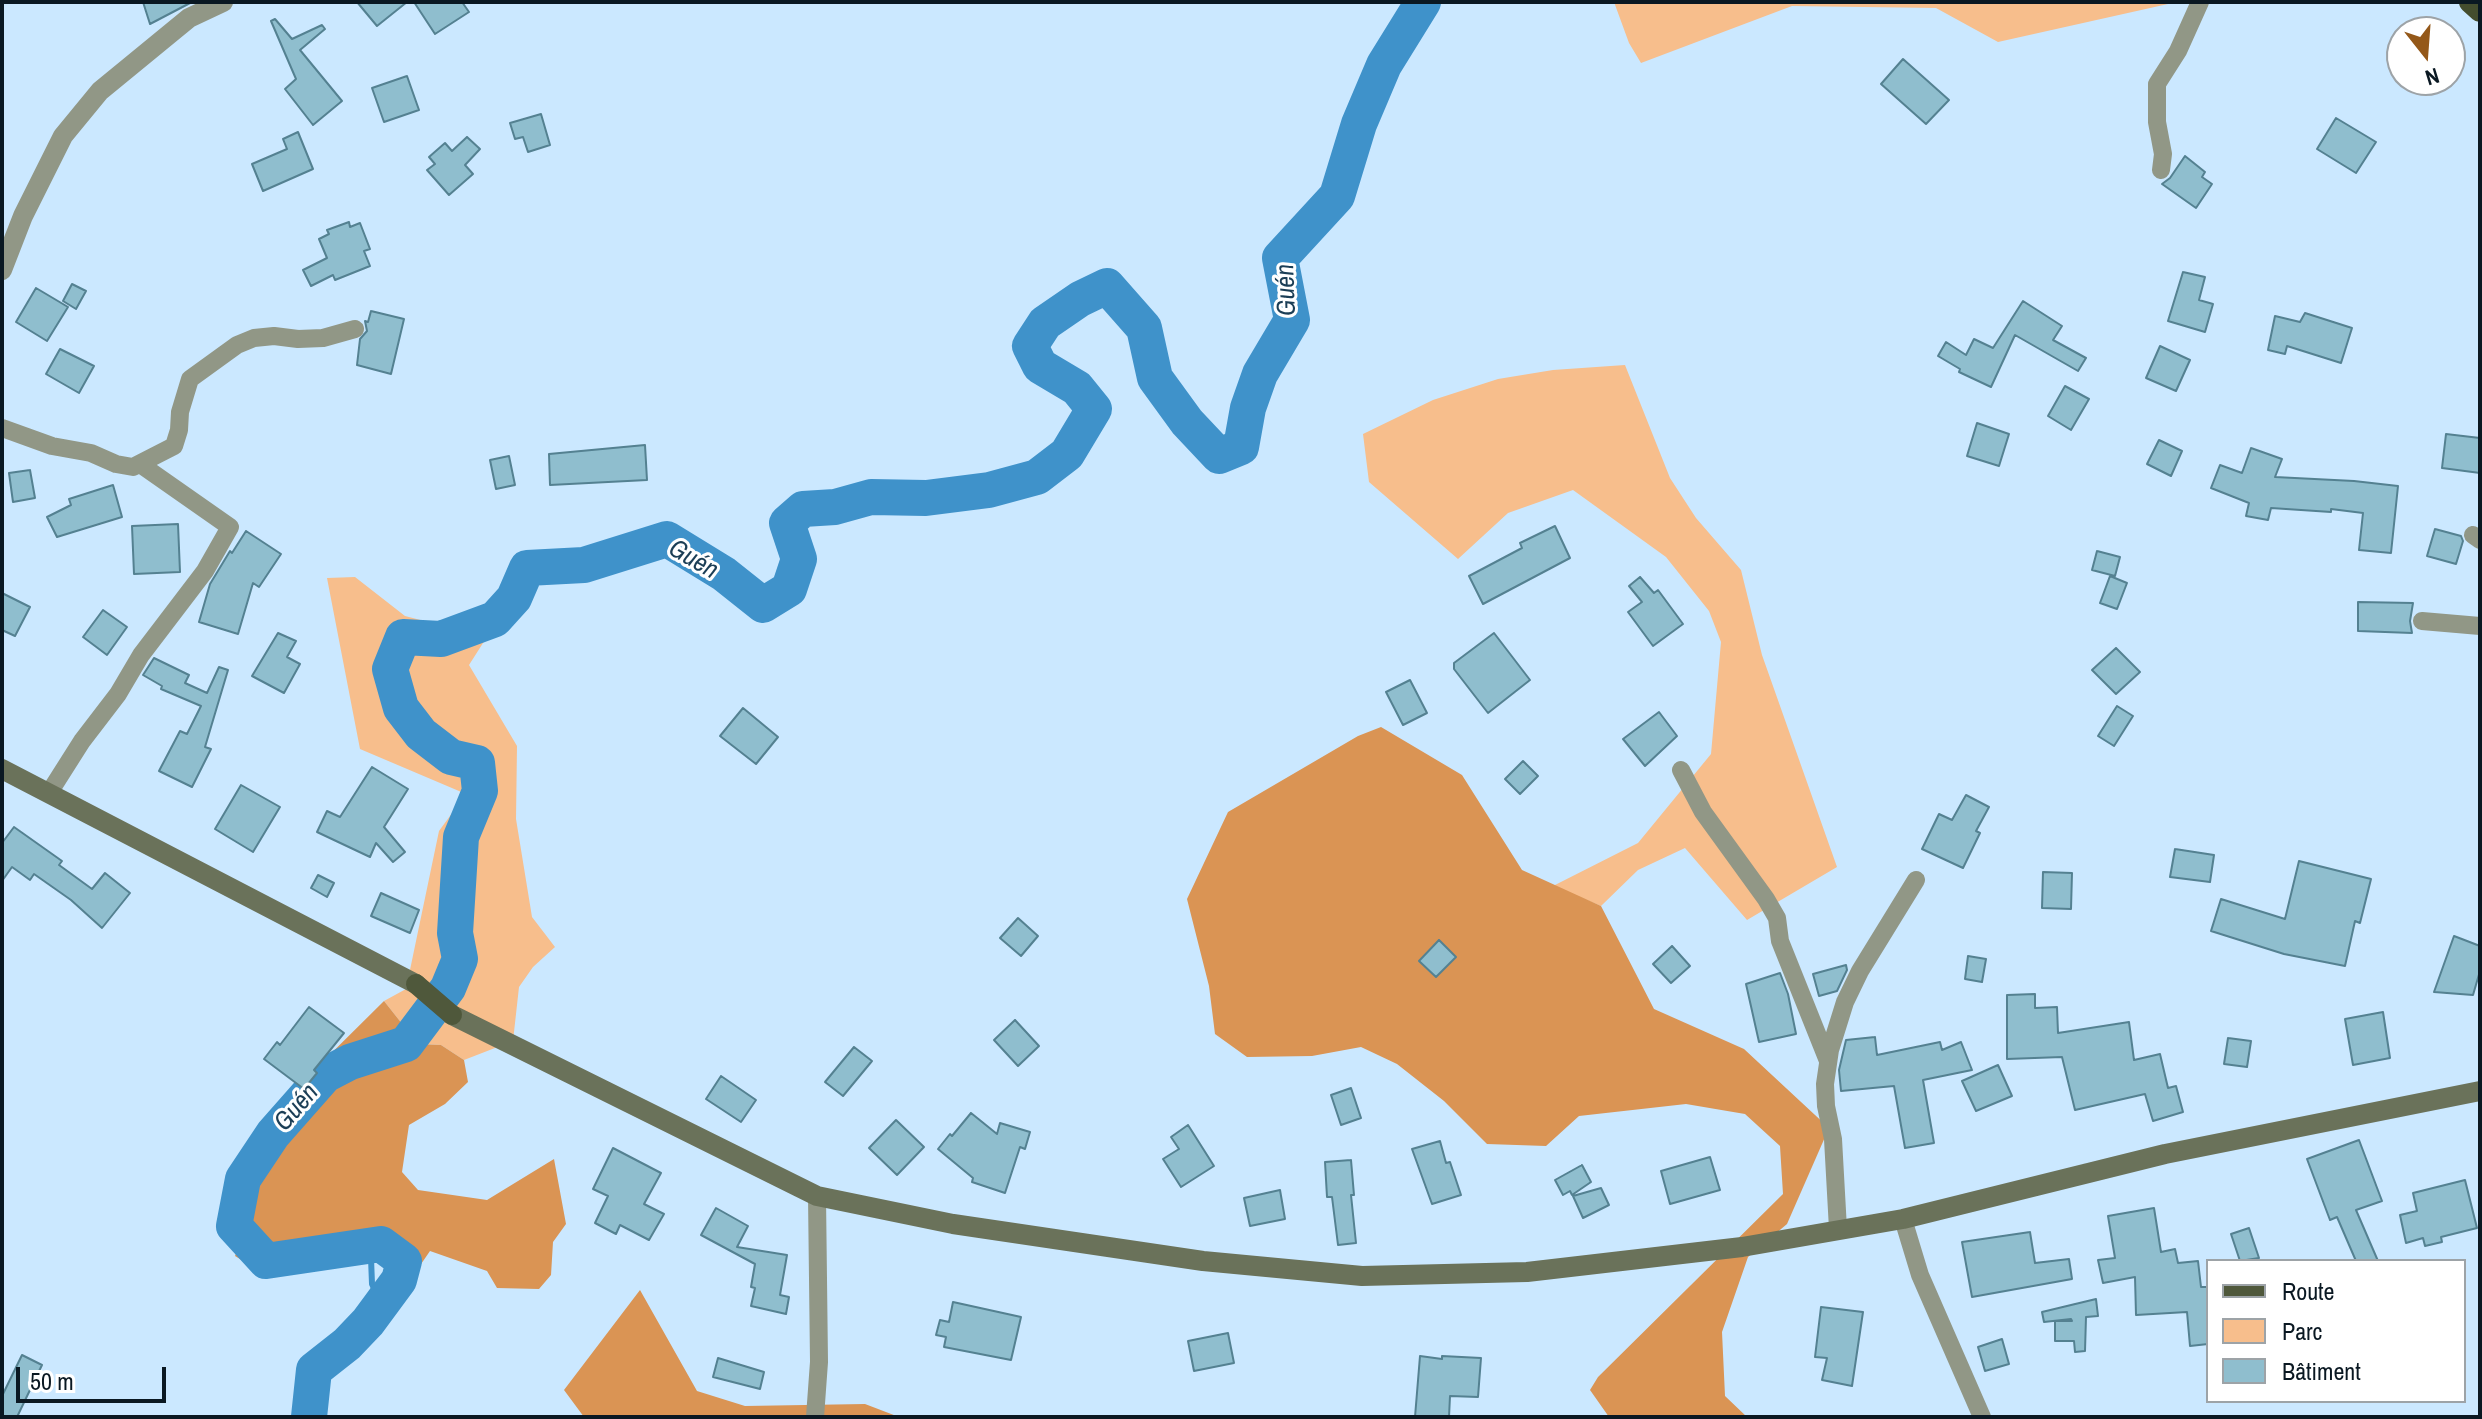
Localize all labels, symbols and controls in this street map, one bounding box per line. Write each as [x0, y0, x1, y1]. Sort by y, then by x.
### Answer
north arrow [2386, 16, 2466, 96]
text: N [2422, 61, 2443, 93]
water label: Guén [1270, 263, 1304, 317]
water label: Guén [663, 533, 723, 587]
water label: Guén [268, 1078, 326, 1138]
legend [2206, 1259, 2466, 1403]
text: Route [2282, 1275, 2335, 1307]
text: Parc [2282, 1315, 2322, 1347]
scale bar [20, 1351, 170, 1401]
text: Bâtiment [2282, 1355, 2361, 1387]
text: 50 m [30, 1365, 74, 1397]

